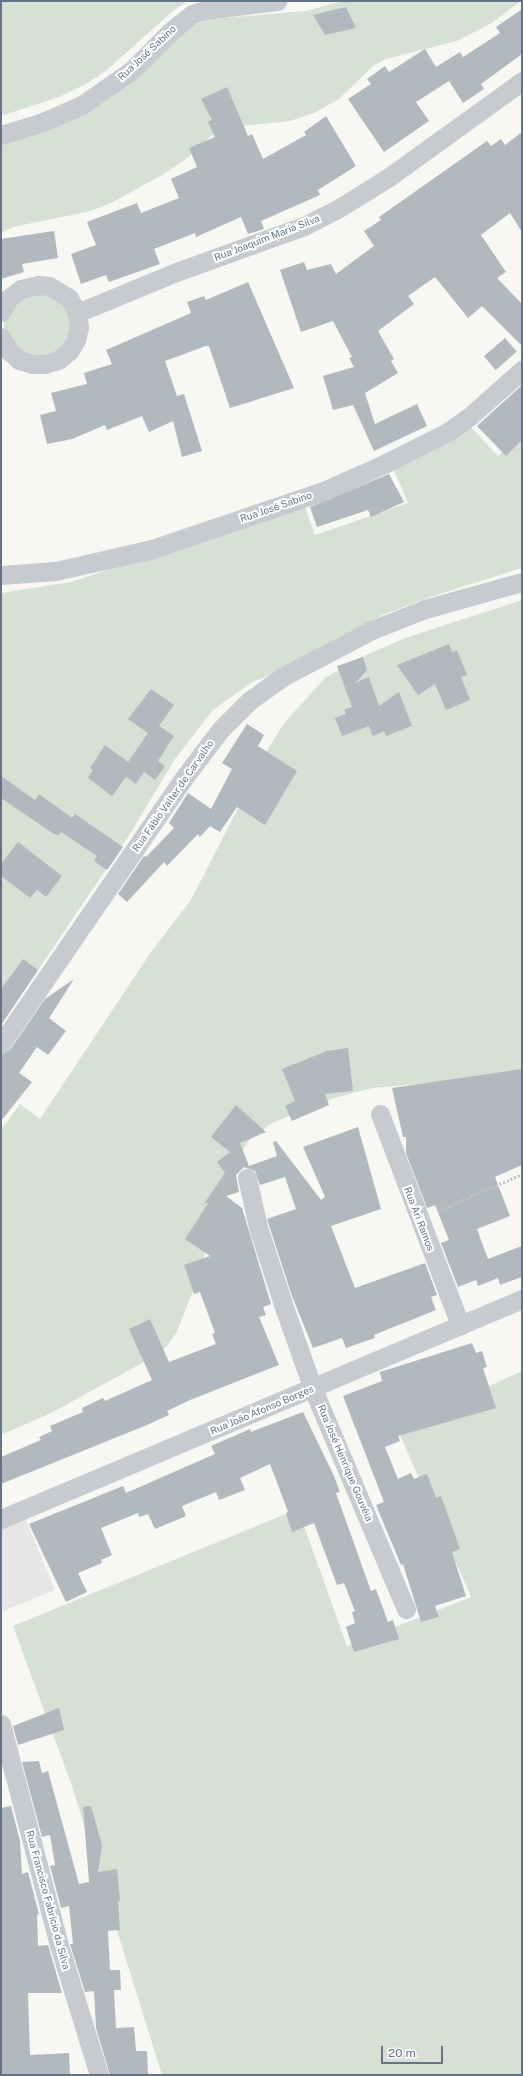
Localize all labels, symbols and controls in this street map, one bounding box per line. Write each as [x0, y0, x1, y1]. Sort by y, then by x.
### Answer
street label: Rua José Sabino [115, 23, 179, 83]
street label: Rua Joaquim Maria Silva [213, 212, 321, 264]
street label: Rua José Sabino [238, 489, 314, 525]
street label: Rua Fábio Valter de Carvalho [130, 738, 216, 854]
street label: Rua Ari Ramos [401, 1185, 437, 1253]
street label: Rua João Afonso Borges [208, 1383, 316, 1437]
street label: Rua José Henrique Gouvêia [315, 1403, 375, 1523]
street label: Rua Francisco Fabrício da Silva [24, 1829, 72, 1971]
scale bar [383, 2038, 445, 2064]
text: 20 m [388, 2046, 416, 2060]

